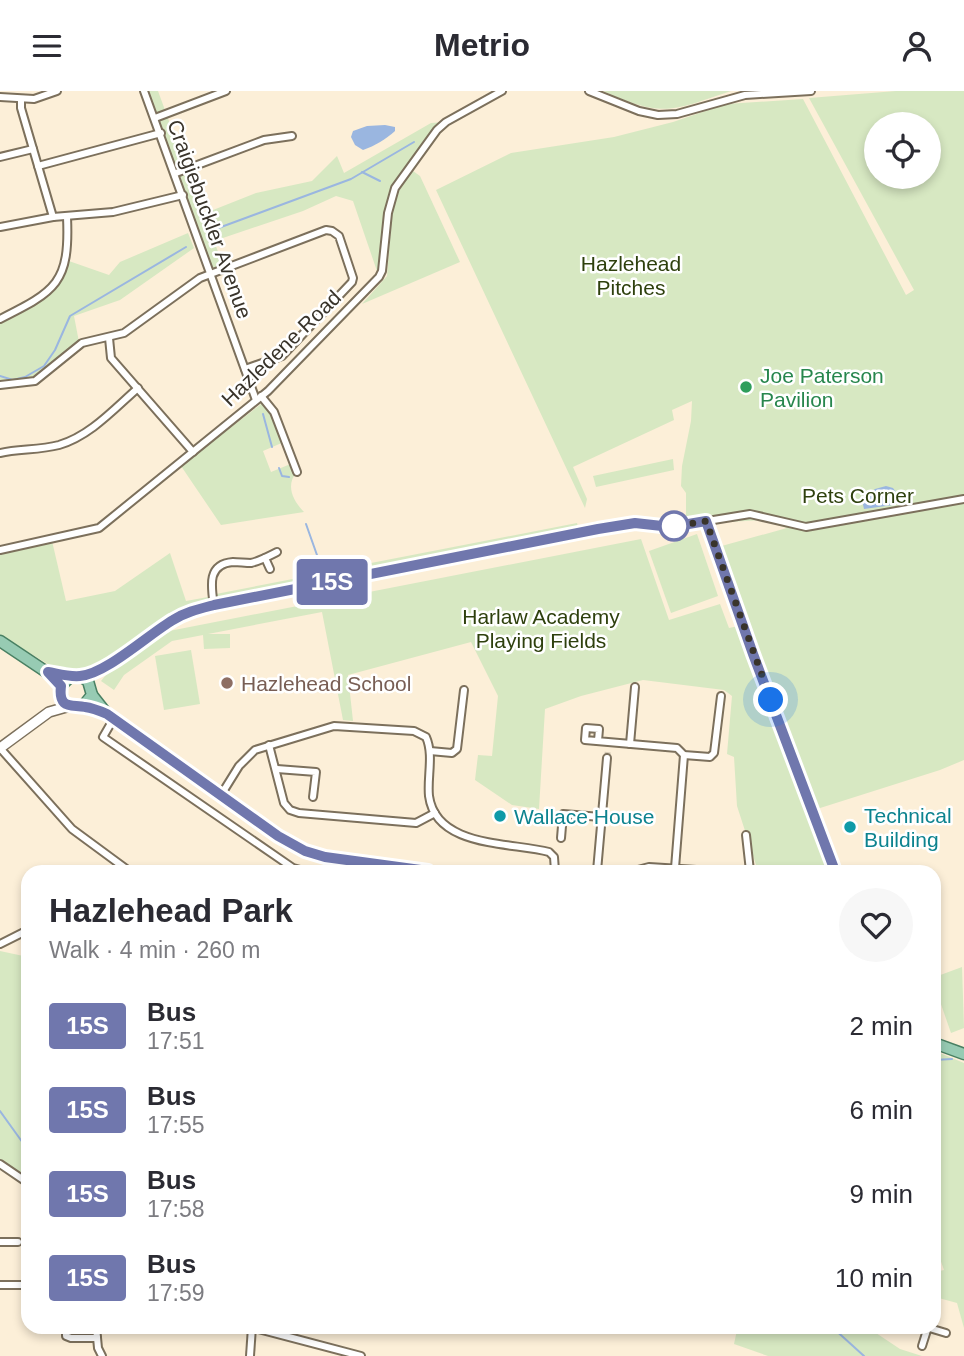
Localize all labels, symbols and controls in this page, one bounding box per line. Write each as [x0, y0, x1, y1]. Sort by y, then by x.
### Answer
icon: menu [28, 27, 66, 65]
text: Metrio [434, 27, 530, 63]
icon: person [898, 27, 936, 65]
map controls [864, 112, 941, 189]
button: locate [864, 112, 941, 189]
street label: Craigiebuckler Avenue [163, 117, 257, 321]
park label: Hazlehead Pitches [581, 252, 681, 299]
street label: Hazledene Road [217, 285, 345, 411]
place label: Joe Paterson Pavilion [760, 364, 884, 411]
marker: Joe Paterson Pavilion [738, 379, 754, 395]
park label: Pets Corner [802, 484, 914, 507]
unlabelled marker [659, 511, 689, 541]
line badge: 15S [292, 559, 372, 605]
text: 15S [311, 568, 353, 595]
park label: Harlaw Academy Playing Fields [462, 605, 620, 652]
place label: Hazlehead School [241, 672, 411, 695]
marker: Hazlehead School [219, 675, 235, 691]
your location [753, 682, 788, 717]
place label: Technical Building [864, 804, 952, 851]
place label: Wallace House [514, 805, 654, 828]
marker: Wallace House [492, 808, 508, 824]
marker: Technical Building [842, 819, 858, 835]
button: heart [839, 888, 913, 962]
text: Hazlehead Park [49, 892, 293, 929]
text: Walk · 4 min · 260 m [49, 937, 260, 963]
text: Bus [147, 997, 196, 1027]
text: 2 min [849, 1011, 913, 1041]
text: 15S [66, 1012, 109, 1039]
text: 17:51 [147, 1028, 205, 1054]
text: Bus [147, 1081, 196, 1111]
text: 6 min [849, 1095, 913, 1125]
text: 15S [66, 1096, 109, 1123]
text: 17:55 [147, 1112, 205, 1138]
text: Bus [147, 1165, 196, 1195]
text: 9 min [849, 1179, 913, 1209]
text: 15S [66, 1180, 109, 1207]
text: 17:58 [147, 1196, 205, 1222]
text: Bus [147, 1249, 196, 1279]
text: 10 min [835, 1263, 913, 1293]
text: 15S [66, 1264, 109, 1291]
text: 17:59 [147, 1280, 205, 1306]

